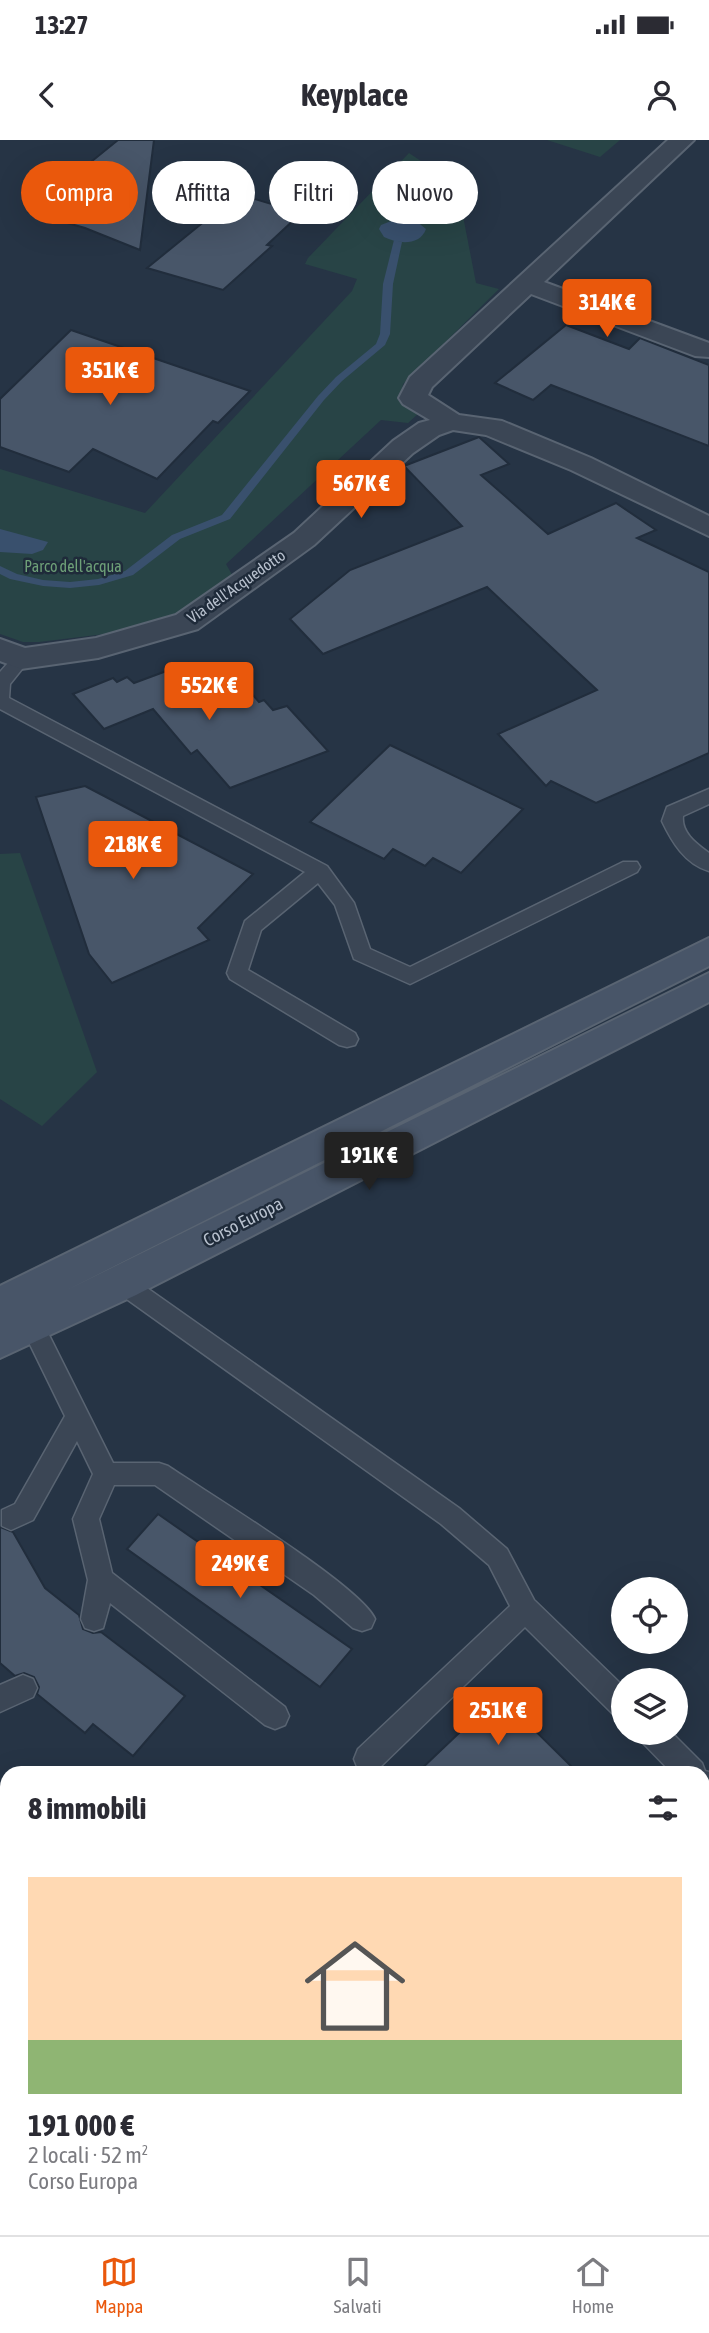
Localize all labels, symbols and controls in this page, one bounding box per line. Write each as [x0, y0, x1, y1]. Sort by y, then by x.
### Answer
text: 13:27 [35, 10, 89, 40]
icon: back [28, 76, 66, 114]
text: Keyplace [301, 76, 408, 113]
icon: person [643, 76, 681, 114]
chip: Compra [21, 161, 138, 224]
chip: Affitta [152, 161, 255, 224]
chip: Filtri [269, 161, 358, 224]
chip: Nuovo [372, 161, 478, 224]
pin: 314K € [550, 280, 664, 339]
text: 314K € [578, 289, 636, 315]
pin: 351K € [53, 348, 167, 407]
text: 351K € [81, 357, 139, 383]
pin: 567K € [304, 460, 418, 520]
text: 567K € [332, 470, 390, 496]
street label: Via dell'Acquedotto [184, 546, 289, 627]
park label: Parco dell'acqua [24, 557, 122, 576]
pin: 552K € [152, 662, 266, 722]
text: 552K € [180, 672, 238, 698]
pin: 218K € [76, 822, 190, 881]
text: 218K € [104, 831, 162, 857]
pin: 191K € [312, 1132, 426, 1192]
text: 191K € [340, 1142, 398, 1168]
street label: Corso Europa [200, 1193, 286, 1250]
pin: 249K € [183, 1540, 297, 1600]
text: 249K € [211, 1550, 269, 1576]
map controls [611, 1577, 688, 1745]
button: locate [611, 1577, 688, 1654]
button: layers [611, 1668, 688, 1745]
pin: 251K € [441, 1688, 555, 1747]
text: 251K € [469, 1697, 527, 1723]
icon: filters [644, 1789, 682, 1827]
text: 8 immobili [28, 1791, 146, 1825]
icon: home [292, 1923, 418, 2049]
text: 191 000 € [28, 2108, 134, 2142]
text: 2 locali · 52 m² [28, 2142, 148, 2168]
text: Corso Europa [28, 2168, 138, 2194]
tab: Mappa [95, 2253, 143, 2317]
tab: Salvati [334, 2253, 382, 2317]
tab: Home [572, 2253, 614, 2317]

